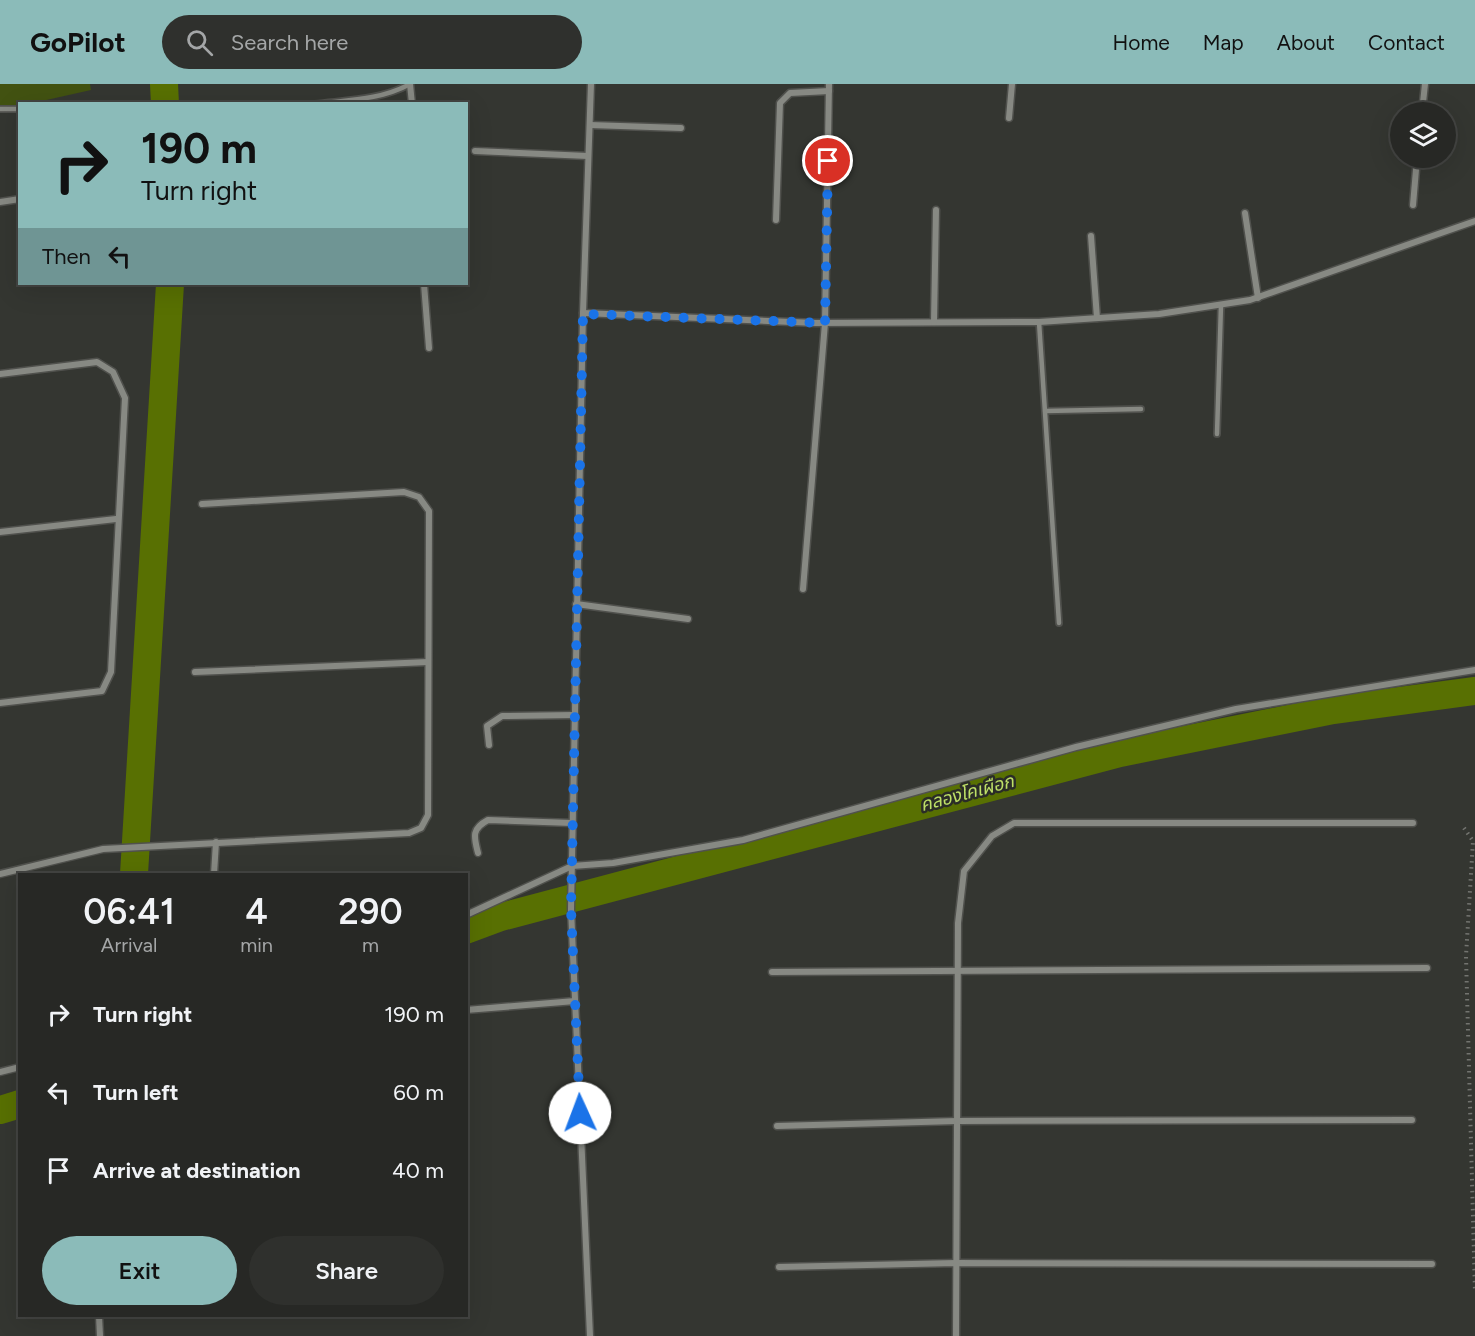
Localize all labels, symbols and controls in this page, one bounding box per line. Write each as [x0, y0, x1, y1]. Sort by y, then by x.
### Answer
search box [162, 15, 582, 69]
text: GoPilot [30, 25, 126, 59]
icon: search [183, 26, 216, 59]
text: Search here [231, 29, 348, 56]
text: Home [1113, 30, 1170, 55]
text: Map [1203, 30, 1244, 55]
text: About [1277, 30, 1335, 55]
text: Contact [1368, 30, 1445, 55]
map controls [1390, 102, 1456, 168]
button: layers [1390, 102, 1456, 168]
text: 190 m [141, 123, 257, 174]
icon: right [42, 126, 120, 204]
pin [802, 135, 853, 186]
icon: arrive [811, 144, 844, 177]
text: Turn right [141, 174, 257, 207]
icon: left [103, 240, 136, 273]
text: Then [42, 243, 91, 270]
water label: คลองโคเผือก [918, 770, 1017, 816]
text: 06:41 [83, 890, 175, 933]
text: 4 [245, 890, 268, 933]
text: 290 [338, 890, 403, 933]
text: Arrival [101, 933, 157, 957]
text: min [240, 933, 273, 957]
text: m [362, 933, 379, 957]
icon: right [42, 998, 75, 1031]
text: Turn right [93, 1001, 192, 1028]
text: 190 m [384, 1001, 444, 1028]
icon: left [42, 1076, 75, 1109]
text: Turn left [93, 1079, 179, 1106]
text: 60 m [393, 1079, 444, 1106]
position arrow [548, 1081, 612, 1145]
icon: arrive [42, 1154, 75, 1187]
text: Arrive at destination [93, 1157, 301, 1184]
text: 40 m [392, 1157, 444, 1184]
button: Exit [42, 1236, 237, 1305]
button: Share [249, 1236, 444, 1305]

